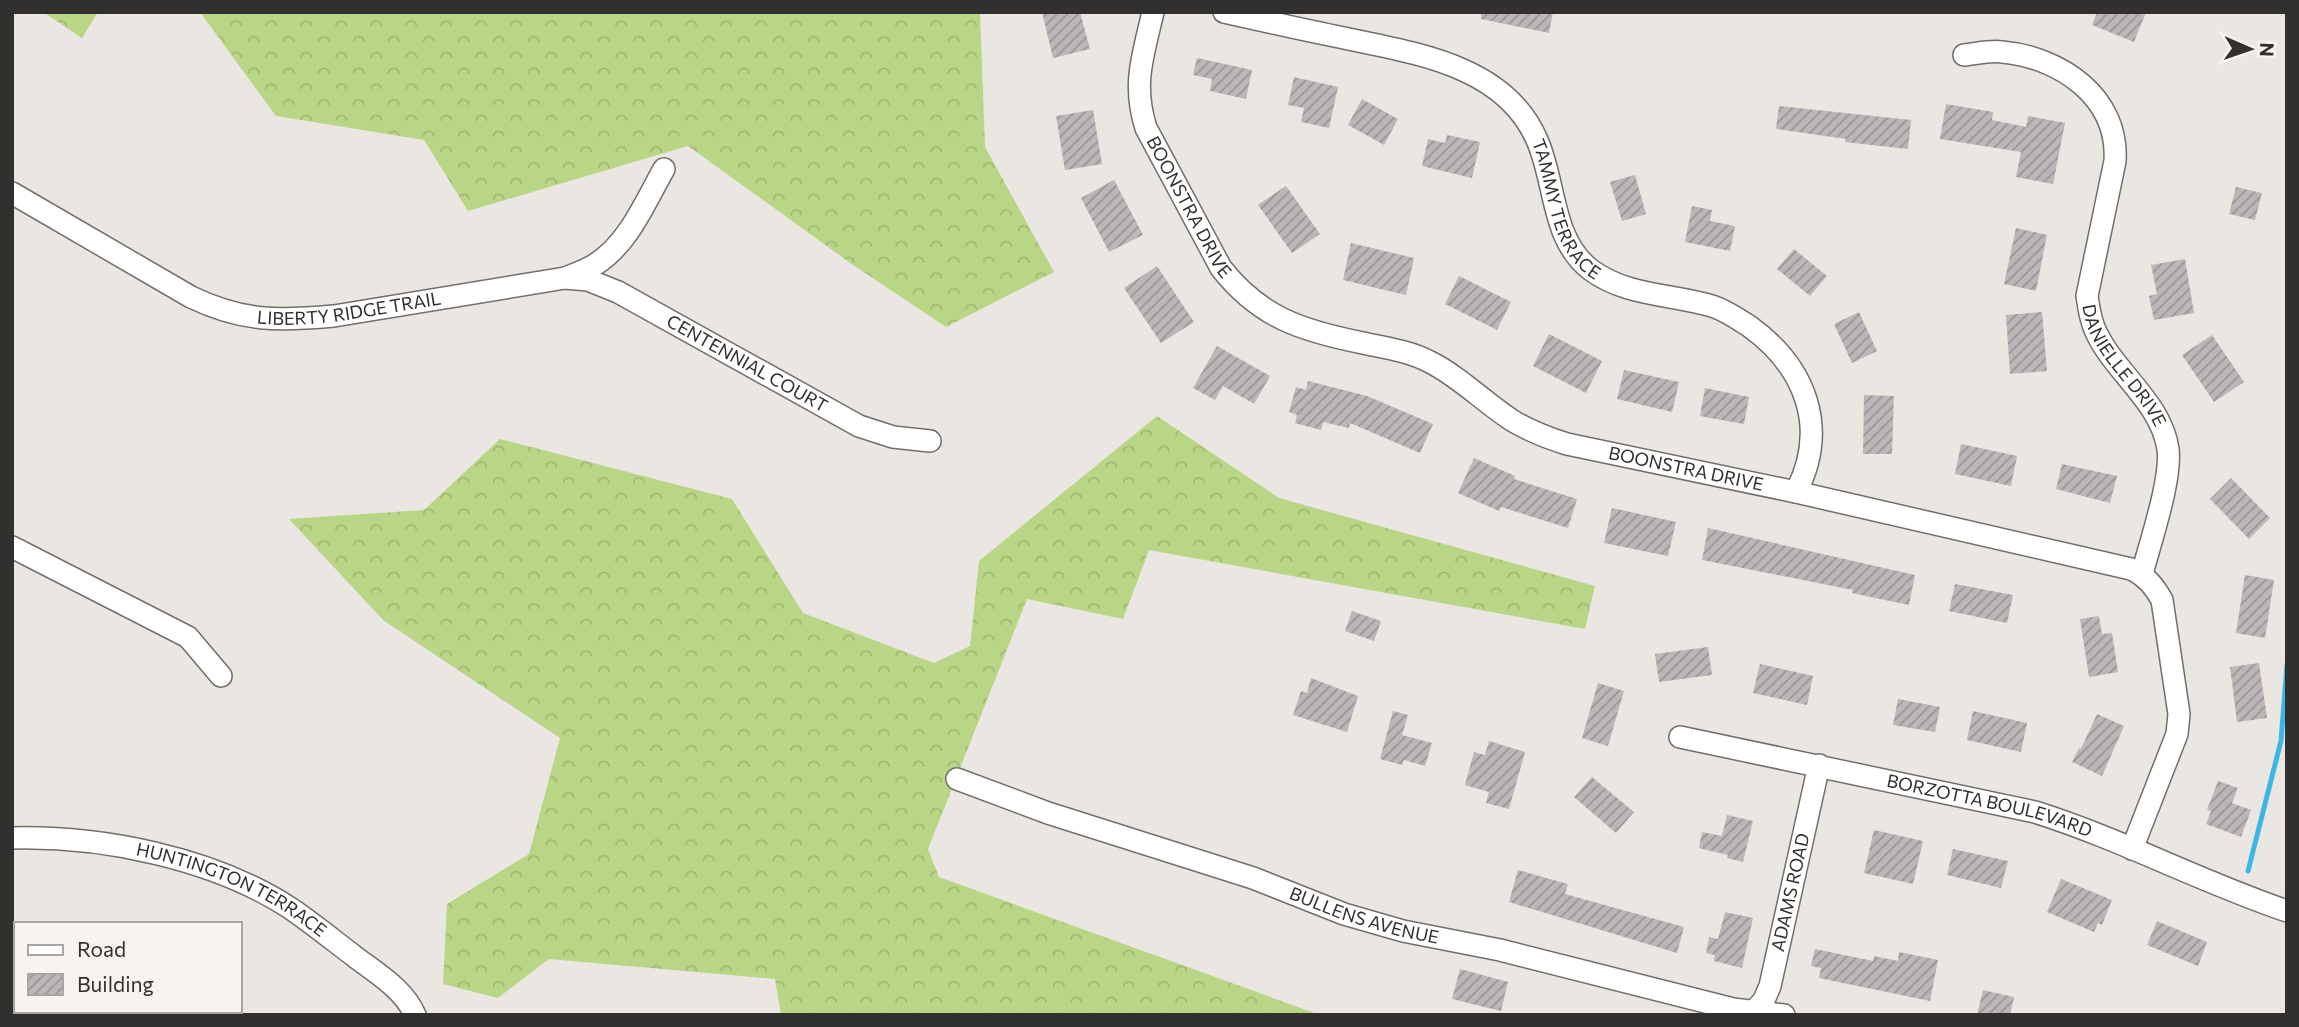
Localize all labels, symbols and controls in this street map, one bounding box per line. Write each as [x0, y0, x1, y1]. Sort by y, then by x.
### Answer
north arrow [2215, 14, 2285, 84]
text: N [2256, 42, 2279, 57]
street label: BOONSTRA DRIVE [1142, 132, 1237, 282]
street label: TAMMY TERRACE [1528, 136, 1605, 284]
street label: LIBERTY RIDGE TRAIL [256, 287, 442, 329]
street label: DANIELLE DRIVE [2078, 302, 2172, 430]
street label: CENTENNIAL COURT [663, 309, 832, 416]
street label: BOONSTRA DRIVE [1607, 441, 1766, 495]
street label: BORZOTTA BOULEVARD [1885, 769, 2096, 841]
street label: ADAMS ROAD [1766, 831, 1814, 953]
street label: HUNTINGTON TERRACE [135, 837, 331, 941]
street label: BULLENS AVENUE [1287, 882, 1441, 948]
legend [14, 922, 242, 1013]
text: Road [77, 936, 126, 961]
text: Building [77, 971, 154, 996]

